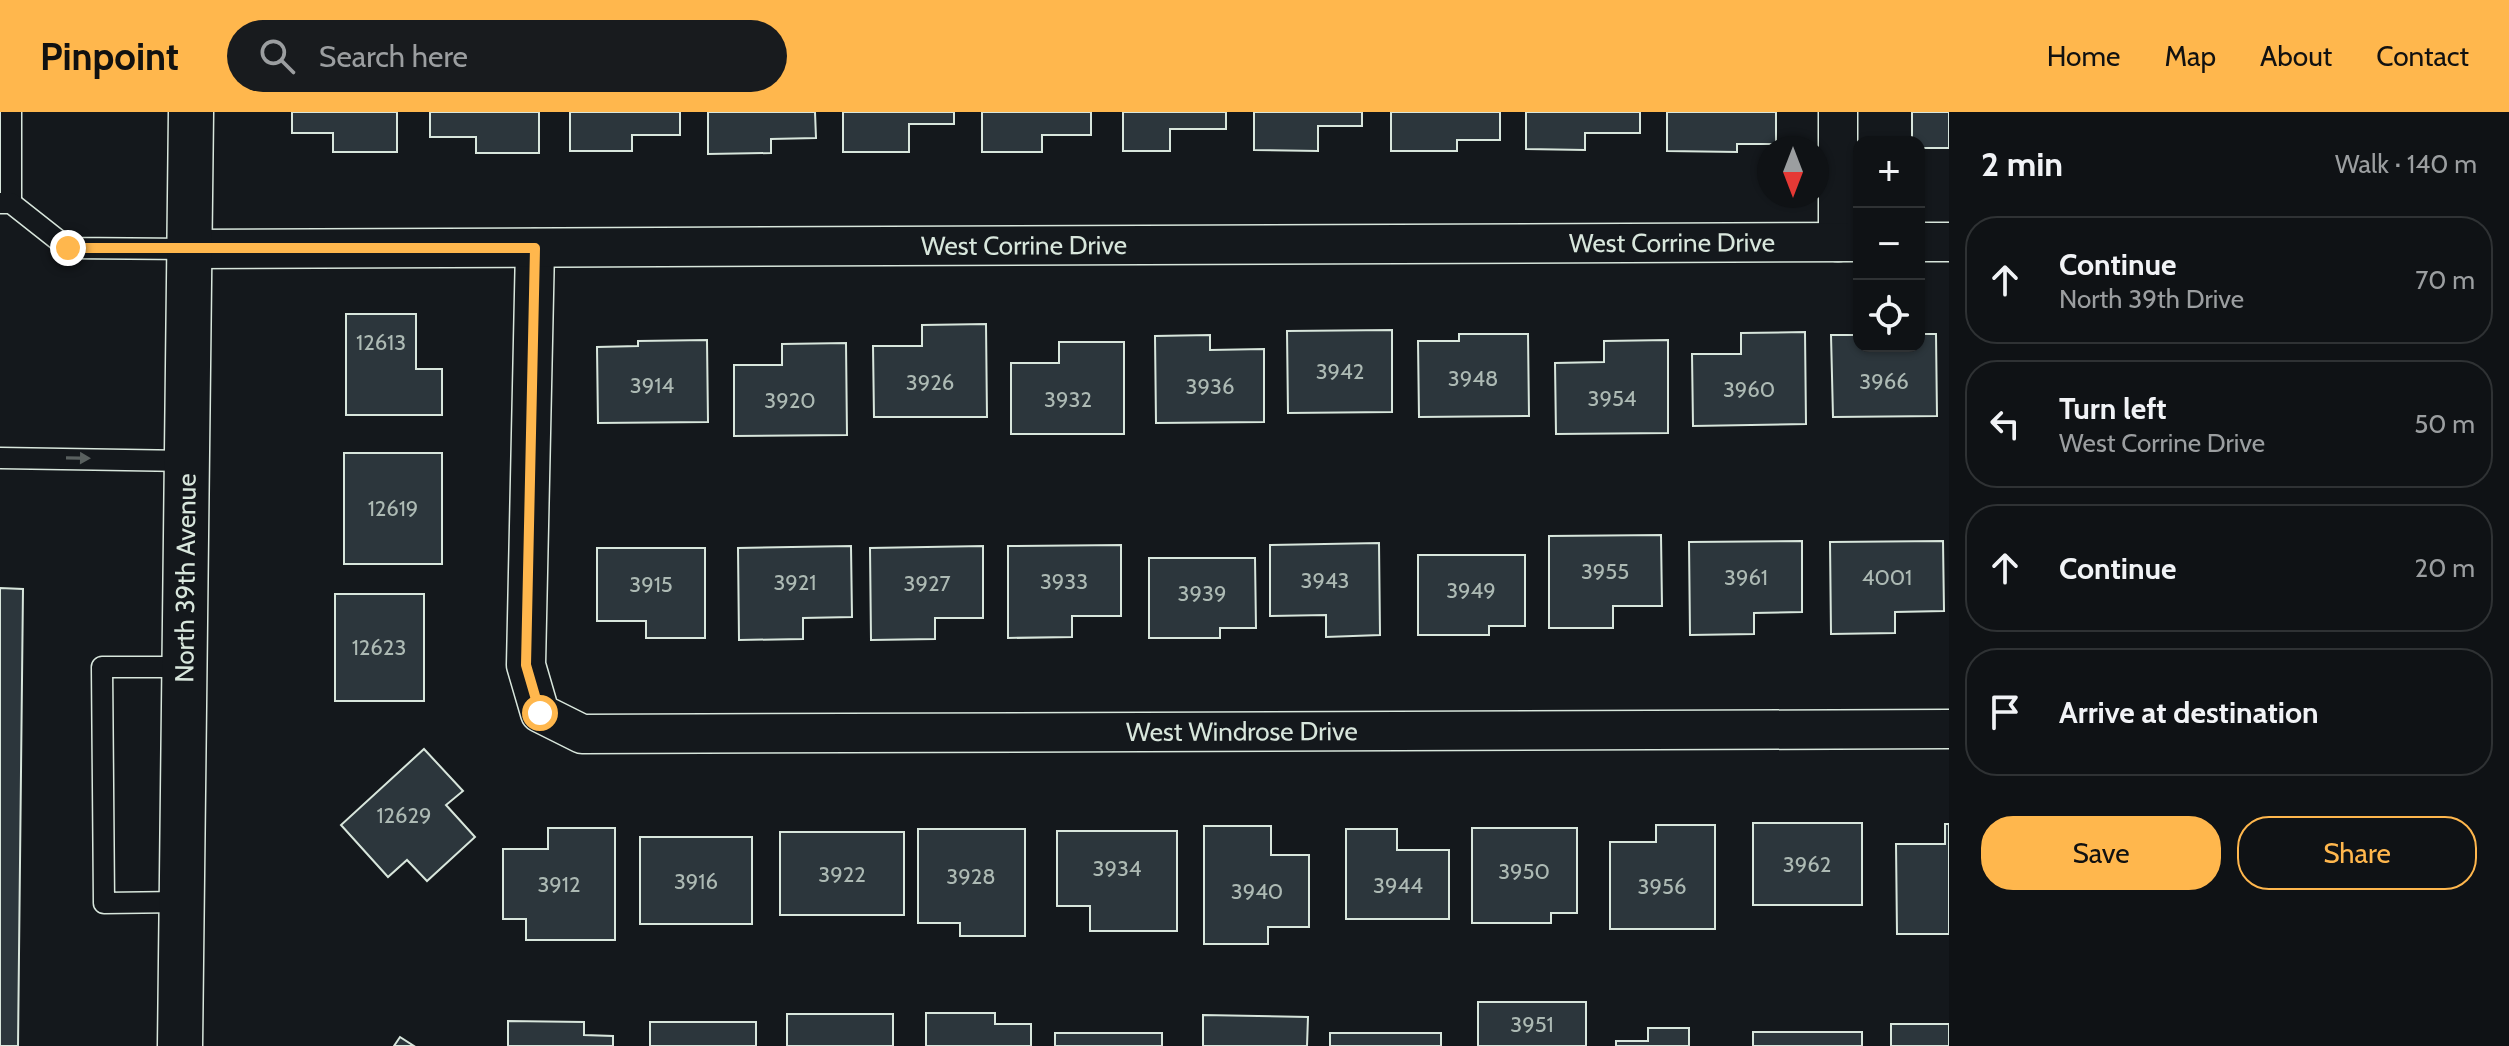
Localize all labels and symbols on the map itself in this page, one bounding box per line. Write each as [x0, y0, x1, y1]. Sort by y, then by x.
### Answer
north arrow [1757, 136, 1829, 208]
street label: West Corrine Drive [1569, 226, 1775, 259]
street label: West Corrine Drive [921, 229, 1127, 262]
route end [50, 230, 86, 266]
house number: 12613 [356, 329, 406, 356]
house number: 3942 [1316, 358, 1364, 385]
house number: 3948 [1448, 365, 1498, 392]
house number: 3966 [1859, 368, 1909, 395]
house number: 3926 [906, 369, 954, 396]
house number: 3914 [630, 372, 674, 399]
house number: 3936 [1186, 373, 1234, 400]
house number: 3960 [1723, 376, 1775, 403]
house number: 3954 [1587, 385, 1637, 412]
house number: 3932 [1044, 386, 1092, 413]
house number: 3920 [764, 387, 816, 414]
one-way arrow [66, 452, 91, 465]
street label: North 39th Avenue [168, 473, 203, 683]
house number: 12619 [368, 495, 418, 522]
house number: 3955 [1581, 558, 1629, 585]
house number: 3961 [1724, 564, 1768, 591]
house number: 4001 [1862, 564, 1912, 591]
house number: 3943 [1300, 567, 1350, 594]
house number: 3933 [1040, 568, 1088, 595]
house number: 3921 [773, 569, 817, 596]
house number: 3927 [904, 570, 951, 597]
house number: 3915 [629, 571, 673, 598]
house number: 3949 [1446, 577, 1496, 604]
house number: 3939 [1178, 580, 1226, 607]
house number: 12623 [352, 634, 406, 661]
route start [522, 695, 558, 731]
street label: West Windrose Drive [1126, 715, 1358, 748]
house number: 12629 [376, 802, 432, 829]
house number: 3962 [1783, 851, 1831, 878]
house number: 3934 [1092, 855, 1142, 882]
house number: 3950 [1498, 858, 1550, 885]
house number: 3922 [818, 861, 866, 888]
house number: 3928 [946, 863, 996, 890]
house number: 3916 [674, 868, 718, 895]
house number: 3912 [537, 871, 581, 898]
house number: 3944 [1373, 872, 1423, 899]
house number: 3956 [1638, 873, 1686, 900]
house number: 3940 [1231, 878, 1283, 905]
house number: 3951 [1510, 1011, 1554, 1038]

